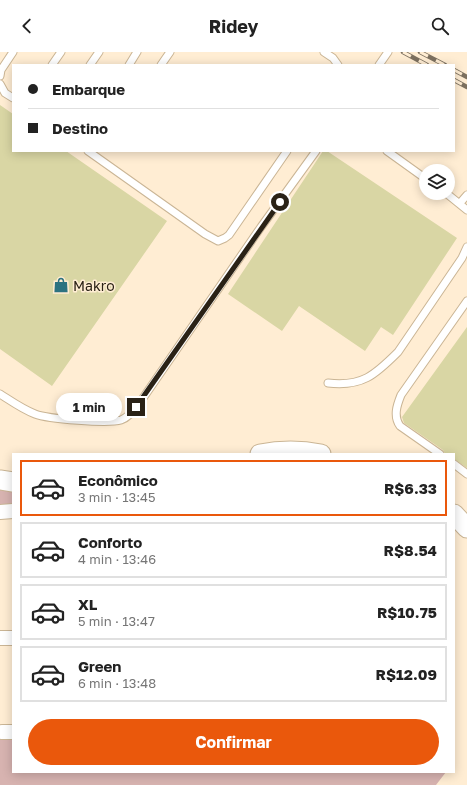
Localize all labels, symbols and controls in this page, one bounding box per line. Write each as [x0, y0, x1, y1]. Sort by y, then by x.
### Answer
icon: back [16, 15, 38, 37]
text: Ridey [209, 15, 258, 37]
icon: search [429, 15, 451, 37]
text: Embarque [52, 80, 125, 98]
text: Destino [52, 119, 108, 137]
map controls [419, 164, 455, 200]
button: layers [419, 164, 455, 200]
route start [271, 193, 289, 211]
shop icon: Makro [52, 276, 70, 294]
place label: Makro [73, 277, 115, 294]
callout: 1 min [56, 393, 122, 421]
route end [127, 398, 145, 416]
text: 1 min [73, 399, 105, 415]
icon: car [30, 470, 66, 506]
text: Econômico [78, 471, 158, 489]
text: R$6.33 [384, 479, 437, 497]
text: 3 min · 13:45 [78, 489, 156, 505]
icon: car [30, 532, 66, 568]
text: Conforto [78, 533, 142, 551]
text: R$8.54 [384, 541, 437, 559]
text: 4 min · 13:46 [78, 551, 156, 567]
icon: car [30, 594, 66, 630]
text: XL [78, 595, 97, 613]
text: R$10.75 [377, 603, 437, 621]
text: 5 min · 13:47 [78, 613, 155, 629]
icon: car [30, 656, 66, 692]
text: Green [78, 657, 121, 675]
text: R$12.09 [376, 665, 437, 683]
text: 6 min · 13:48 [78, 675, 156, 691]
button: Confirmar [28, 719, 439, 765]

